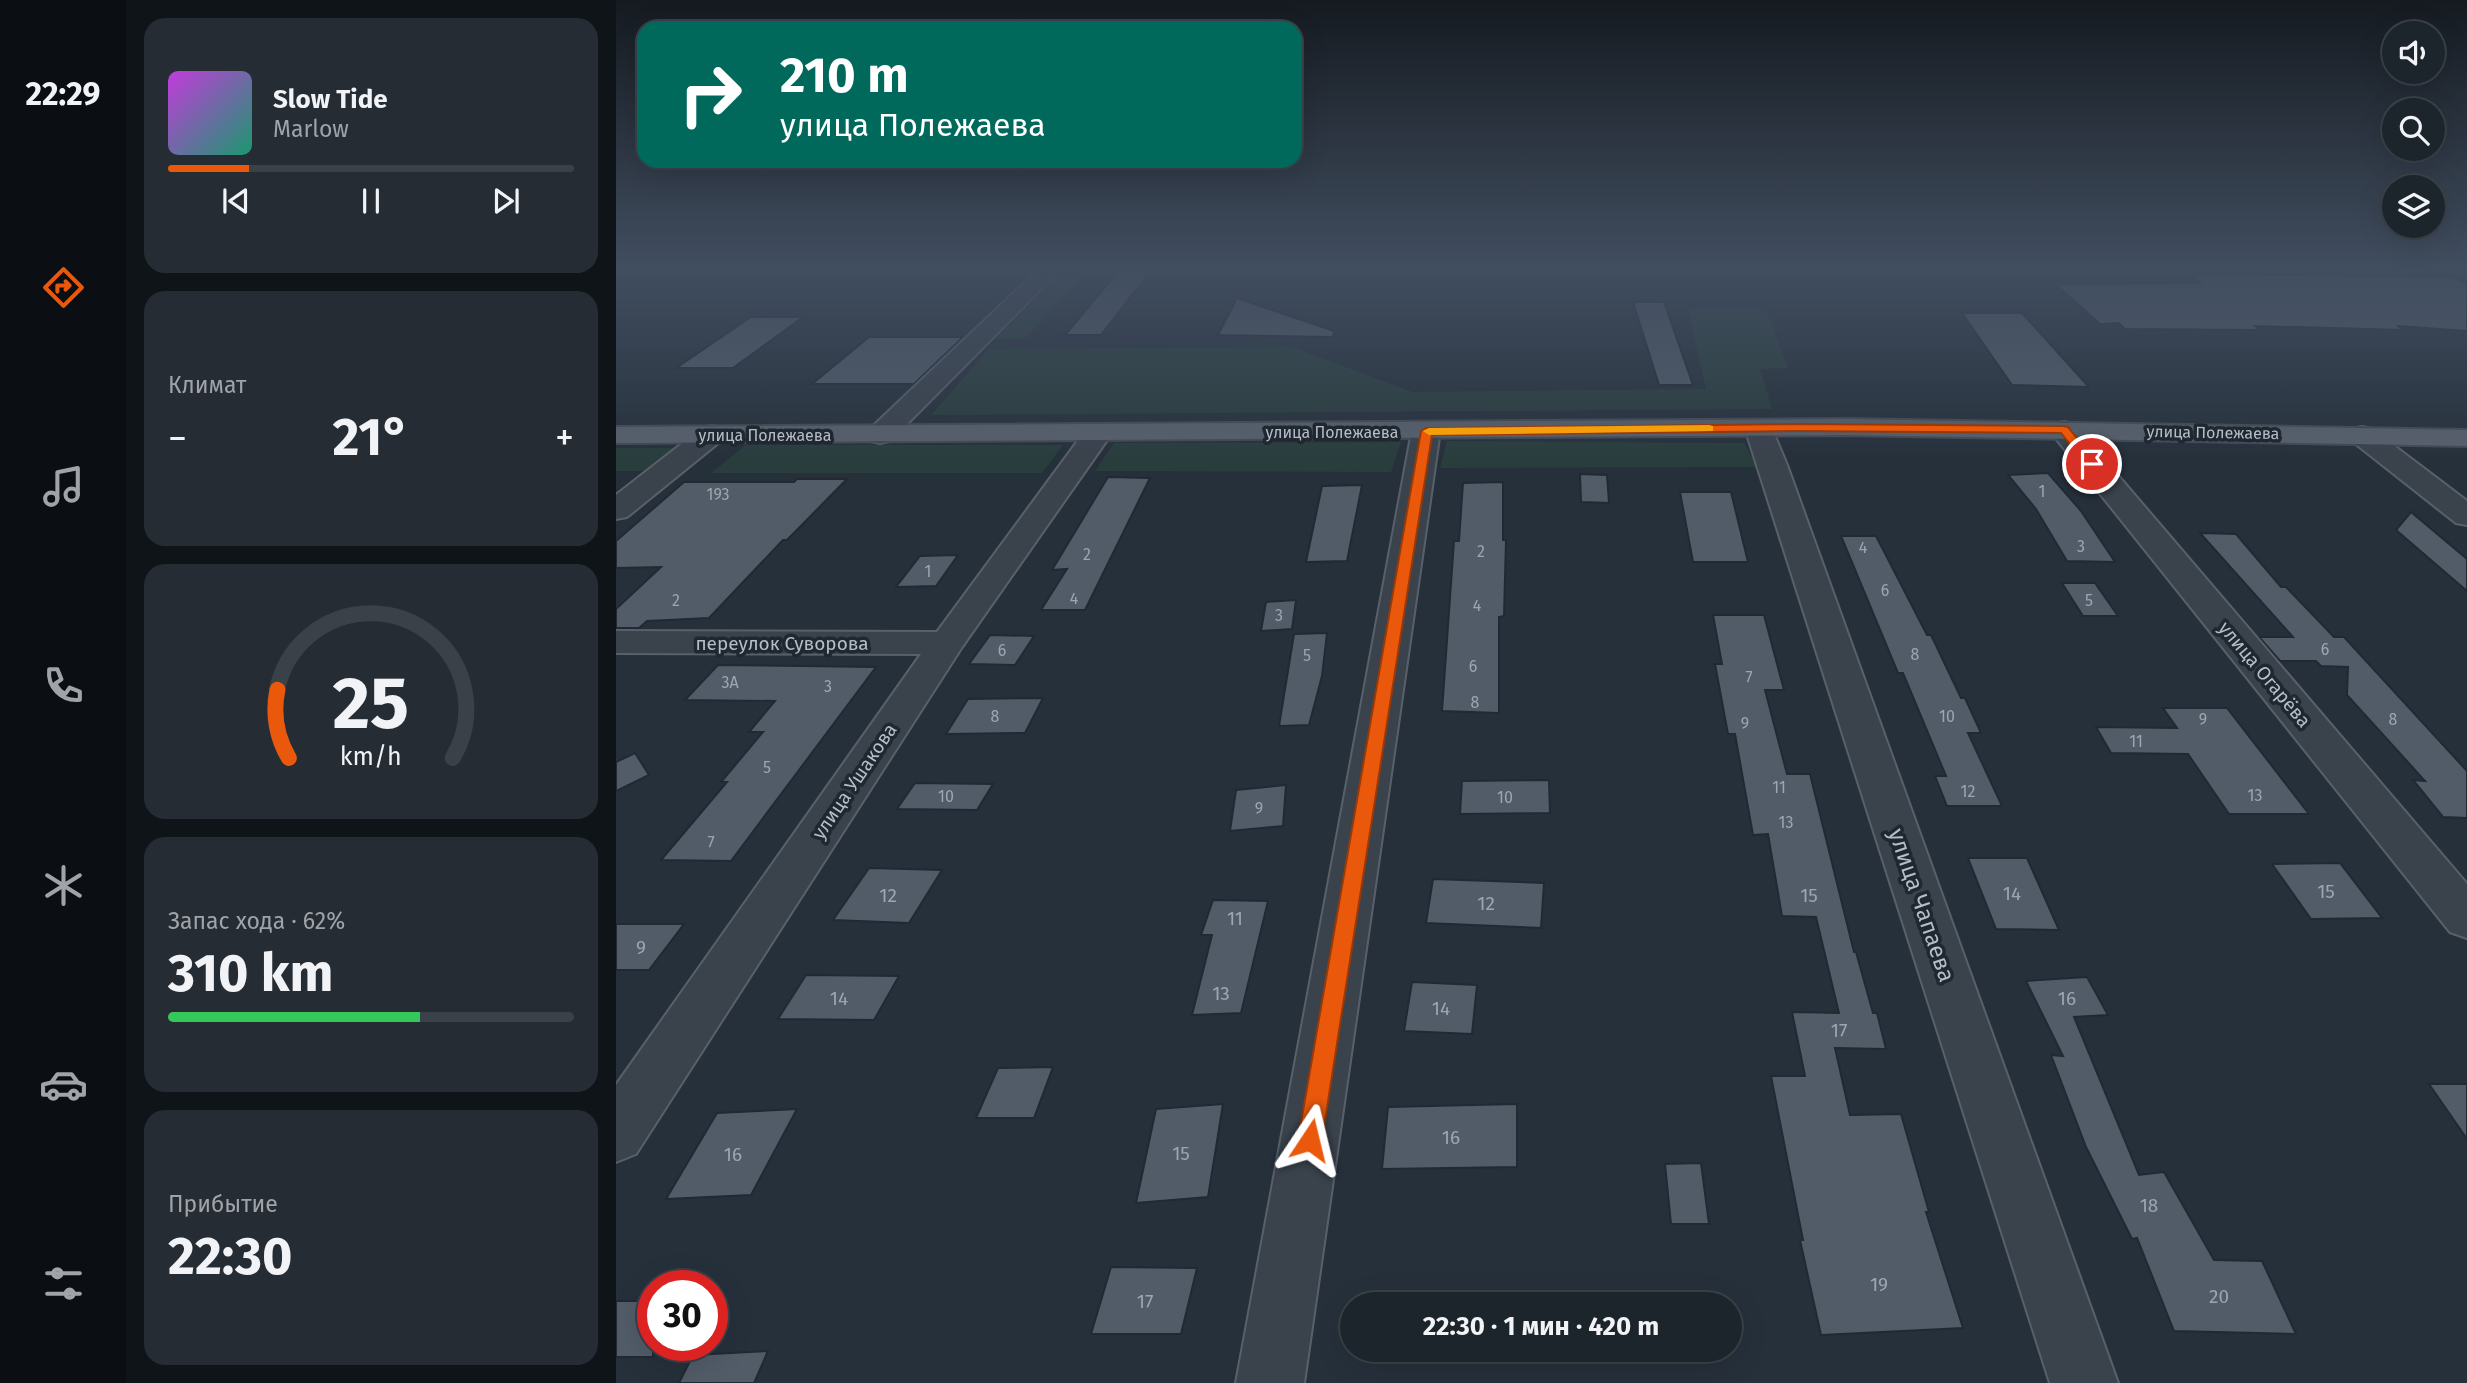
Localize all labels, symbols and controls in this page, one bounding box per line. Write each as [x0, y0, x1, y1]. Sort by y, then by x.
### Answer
map controls [2382, 21, 2445, 238]
button: sound [2382, 21, 2445, 84]
text: 210 m [780, 46, 909, 105]
icon: right [665, 49, 756, 140]
text: 22:29 [26, 75, 100, 113]
text: Slow Tide [273, 84, 388, 115]
button: search [2382, 98, 2445, 161]
text: улица Полежаева [780, 106, 1046, 144]
text: Marlow [273, 115, 349, 143]
button: layers [2382, 175, 2445, 238]
icon: previous [217, 182, 255, 220]
icon: pause [352, 182, 390, 220]
icon: next [487, 182, 525, 220]
icon: directions [39, 263, 88, 312]
text: Климат [168, 371, 246, 399]
text: 21° [333, 406, 410, 469]
text: − [168, 415, 187, 461]
text: + [555, 415, 574, 461]
street label: улица Полежаева [2146, 422, 2280, 443]
street label: улица Полежаева [1266, 423, 1398, 442]
street label: улица Полежаева [699, 426, 831, 445]
pin [2062, 434, 2122, 494]
icon: arrive [2073, 445, 2111, 483]
icon: music [39, 462, 88, 511]
house number: 1 [2039, 482, 2045, 501]
house number: 193 [707, 485, 730, 504]
house number: 3 [2077, 537, 2085, 556]
house number: 4 [1859, 538, 1868, 557]
house number: 2 [1477, 542, 1485, 561]
house number: 2 [1083, 545, 1091, 564]
house number: 1 [925, 562, 931, 581]
house number: 6 [1881, 581, 1889, 600]
house number: 4 [1070, 589, 1079, 608]
house number: 2 [672, 591, 680, 610]
house number: 5 [2085, 591, 2093, 610]
house number: 4 [1473, 596, 1482, 615]
house number: 3 [1275, 606, 1283, 625]
street label: улица Огарёва [2214, 617, 2316, 732]
street label: переулок Суворова [695, 632, 869, 655]
house number: 6 [2321, 640, 2329, 659]
house number: 6 [998, 641, 1006, 660]
house number: 8 [1911, 645, 1920, 664]
house number: 5 [1303, 646, 1311, 665]
house number: 6 [1469, 657, 1477, 676]
text: 25 [333, 660, 409, 747]
icon: phone [39, 661, 88, 710]
house number: 7 [1745, 668, 1753, 687]
house number: 3А [721, 673, 739, 692]
house number: 3 [824, 677, 832, 696]
house number: 8 [1471, 693, 1480, 712]
house number: 8 [991, 707, 1000, 726]
house number: 10 [1939, 707, 1955, 726]
house number: 9 [2199, 710, 2207, 729]
house number: 8 [2389, 710, 2398, 729]
house number: 9 [1741, 714, 1749, 733]
street label: улица Ушакова [807, 719, 902, 844]
house number: 11 [2129, 732, 2143, 751]
text: km/h [340, 741, 402, 771]
house number: 5 [763, 758, 771, 777]
house number: 11 [1772, 778, 1786, 797]
house number: 12 [1961, 782, 1975, 801]
house number: 13 [2248, 786, 2262, 805]
house number: 10 [938, 787, 954, 806]
house number: 10 [1497, 788, 1513, 807]
house number: 9 [1255, 799, 1263, 818]
house number: 13 [1779, 813, 1793, 832]
street label: улица Чапаева [1883, 824, 1961, 986]
house number: 7 [707, 833, 715, 852]
icon: climate [39, 861, 88, 910]
house number: 15 [2317, 880, 2335, 903]
house number: 14 [2003, 882, 2021, 905]
house number: 12 [879, 884, 897, 907]
house number: 15 [1800, 884, 1818, 907]
house number: 12 [1477, 892, 1495, 915]
text: Запас хода · 62% [168, 907, 345, 935]
house number: 11 [1227, 907, 1243, 930]
house number: 9 [636, 936, 646, 959]
text: 310 km [168, 942, 333, 1005]
house number: 13 [1212, 982, 1230, 1005]
house number: 14 [830, 987, 848, 1010]
house number: 16 [2058, 987, 2076, 1010]
house number: 14 [1432, 997, 1450, 1020]
house number: 17 [1831, 1019, 1847, 1042]
icon: car [39, 1060, 88, 1109]
position arrow [1273, 1103, 1347, 1177]
house number: 16 [1442, 1126, 1460, 1149]
house number: 15 [1172, 1142, 1190, 1165]
house number: 16 [724, 1143, 742, 1166]
text: Прибытие [168, 1190, 278, 1218]
house number: 18 [2140, 1194, 2158, 1217]
text: 22:30 [168, 1225, 293, 1288]
icon: filters [39, 1259, 88, 1308]
speed limit sign: 30 [637, 1270, 728, 1361]
house number: 19 [1870, 1273, 1888, 1296]
house number: 20 [2209, 1285, 2229, 1308]
house number: 17 [1137, 1290, 1153, 1313]
text: 22:30 · 1 мин · 420 m [1423, 1311, 1659, 1342]

